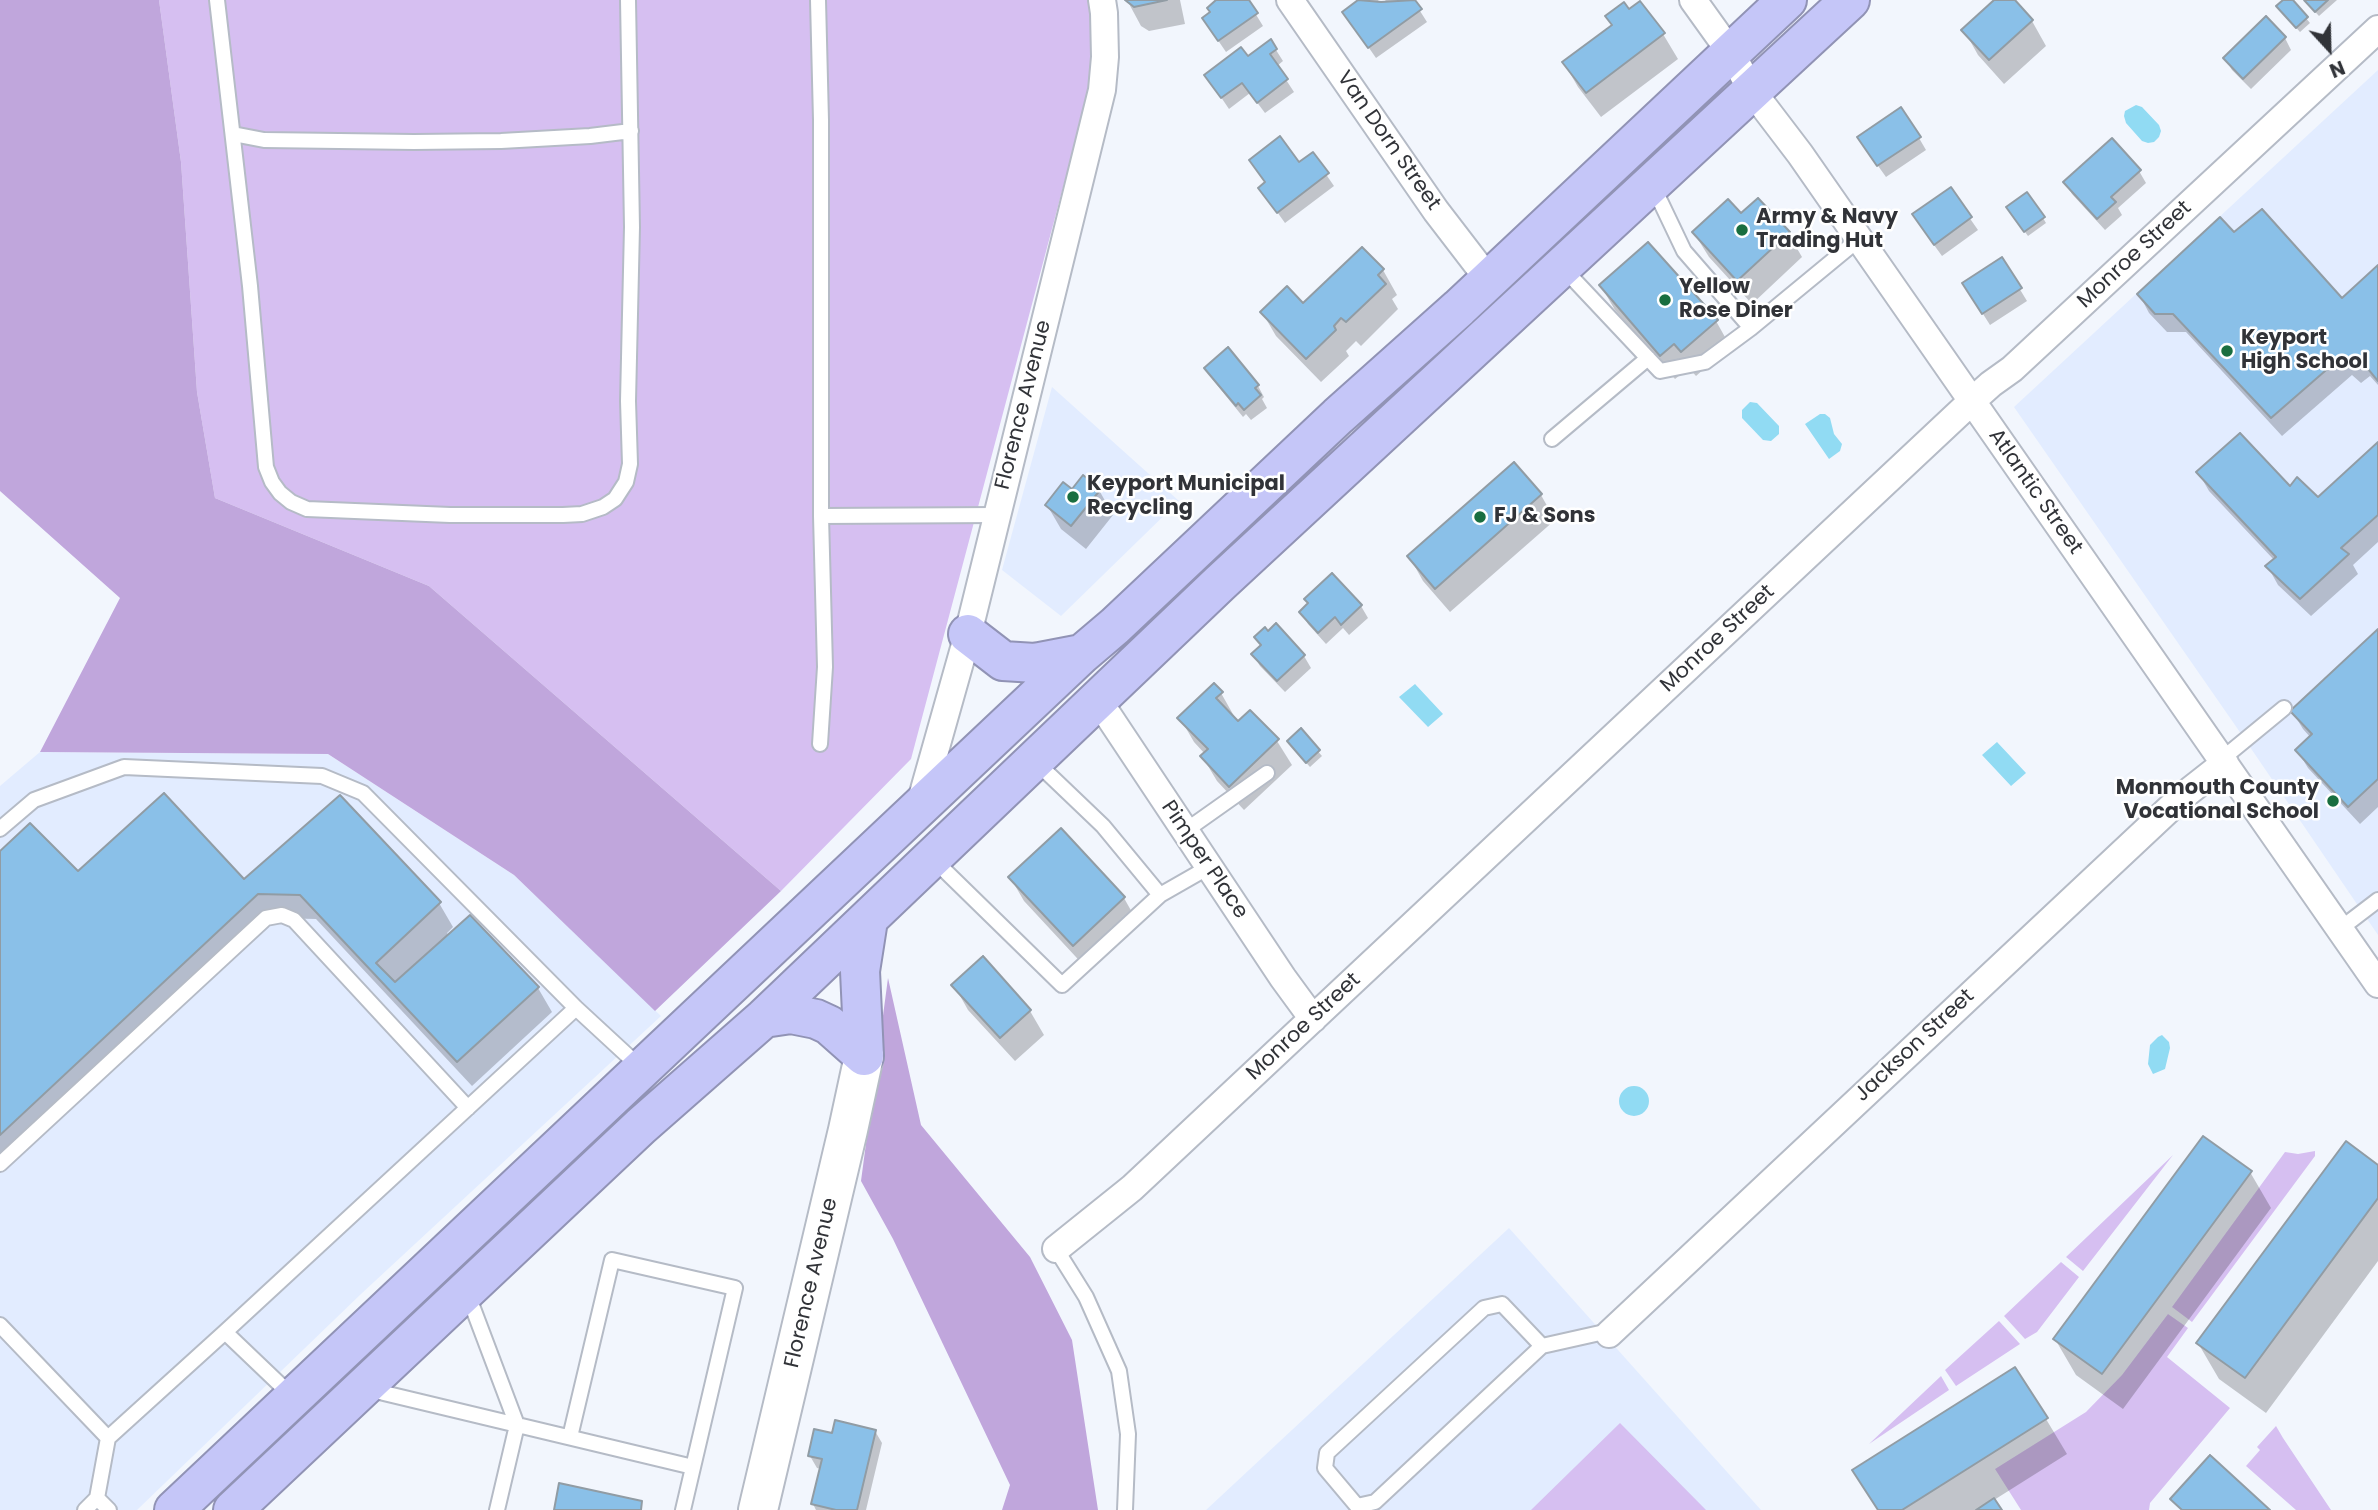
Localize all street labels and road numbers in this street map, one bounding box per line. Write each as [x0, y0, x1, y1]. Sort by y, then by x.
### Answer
street label: Van Dorn Street [1331, 67, 1445, 215]
street label: Monroe Street [2073, 196, 2197, 314]
street label: Florence Avenue [991, 318, 1057, 492]
street label: Atlantic Street [1982, 424, 2088, 560]
street label: Monroe Street [1656, 580, 1780, 698]
street label: Pimper Place [1155, 796, 1253, 924]
street label: Monroe Street [1242, 968, 1366, 1086]
street label: Jackson Street [1850, 984, 1980, 1108]
street label: Florence Avenue [780, 1196, 844, 1370]

